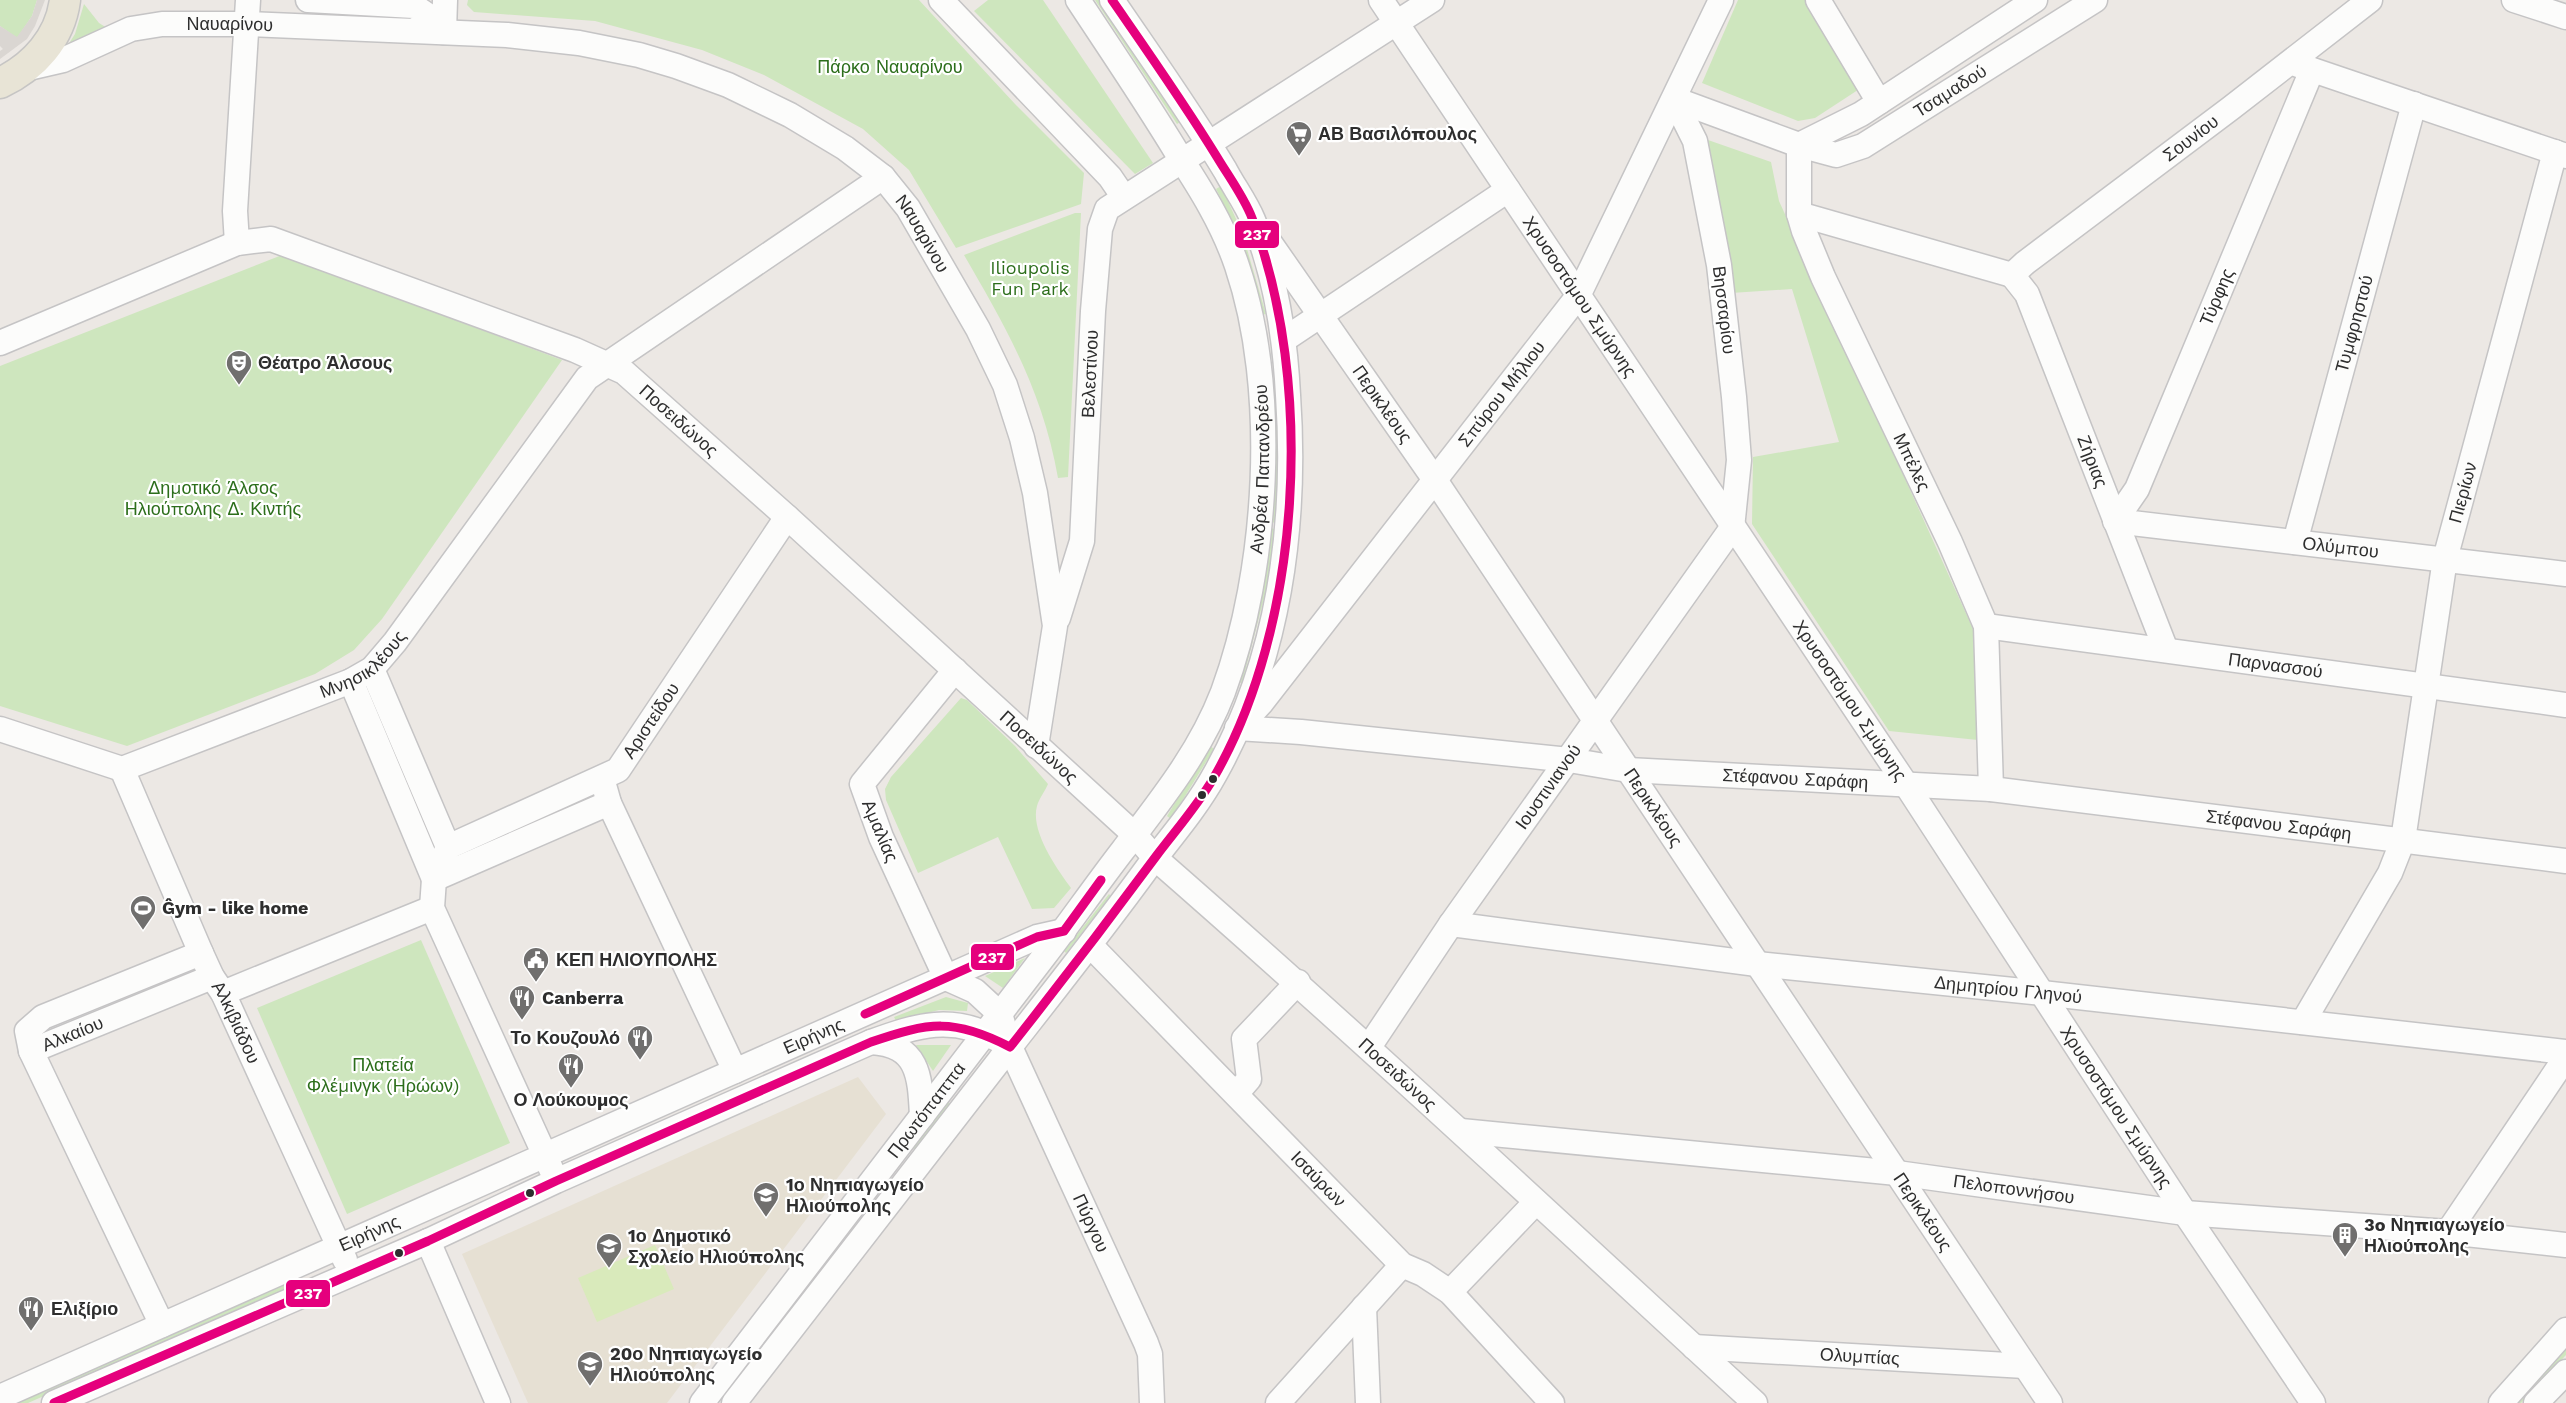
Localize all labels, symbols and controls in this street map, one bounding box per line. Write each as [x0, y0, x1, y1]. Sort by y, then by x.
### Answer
street label: Ναυαρίνου [186, 13, 274, 35]
park label: Πάρκο Ναυαρίνου [817, 56, 963, 77]
street label: Τσαμαδού [1910, 60, 1990, 121]
street label: Σουνίου [2159, 110, 2222, 166]
supermarket icon: ΑΒ Βασιλόπουλος [1284, 119, 1314, 157]
place label: ΑΒ Βασιλόπουλος [1318, 123, 1477, 144]
street label: Ναυαρίνου [891, 190, 954, 276]
street label: Χρυσοστόμου Σμύρνης [1519, 212, 1641, 381]
line badge: 237 [1234, 220, 1280, 249]
text: 237 [1243, 225, 1271, 244]
park label: Ilioupolis Fun Park [990, 257, 1070, 299]
street label: Βησσαρίου [1709, 265, 1740, 355]
street label: Τύρφης [2195, 265, 2238, 328]
street label: Τυμφρηστού [2330, 273, 2377, 375]
street label: Βελεστίνου [1077, 329, 1102, 418]
street label: Σπύρου Μήλιου [1454, 337, 1549, 451]
theatre icon: Θέατρο Άλσους [224, 348, 254, 386]
place label: Θέατρο Άλσους [258, 352, 392, 373]
street label: Περικλέους [1348, 361, 1417, 447]
street label: Ποσειδώνος [635, 380, 723, 461]
street label: Ανδρέα Παπανδρέου [1245, 384, 1273, 555]
street label: Μπέλες [1889, 430, 1935, 495]
street label: Ζήριας [2073, 432, 2113, 491]
street label: Πιερίων [2444, 460, 2481, 525]
park label: Δημοτικό Άλσος Ηλιούπολης Δ. Κιντής [125, 477, 301, 519]
street label: Ολύμπου [2301, 532, 2380, 562]
street label: Χρυσοστόμου Σμύρνης [1789, 616, 1912, 785]
street label: Μνησικλέους [317, 626, 410, 702]
street label: Παρνασσού [2227, 648, 2324, 682]
street label: Αριστείδου [618, 679, 683, 762]
street label: Ποσειδώνος [996, 706, 1083, 788]
street label: Ιουστινιανού [1511, 740, 1585, 833]
street label: Περικλέους [1620, 764, 1687, 851]
street label: Στέφανου Σαράφη [1722, 764, 1869, 793]
unlabelled marker [1207, 773, 1219, 785]
unlabelled marker [1196, 789, 1208, 801]
street label: Αμαλίας [858, 796, 903, 865]
street label: Στέφανου Σαράφη [2205, 805, 2353, 844]
sports icon: Ĝym - like home [128, 893, 158, 931]
place label: Ĝym - like home [162, 897, 309, 918]
line badge: 237 [970, 943, 1015, 971]
public building icon: ΚΕΠ ΗΛΙΟΥΠΟΛΗΣ [521, 945, 551, 983]
text: 237 [978, 948, 1006, 967]
place label: ΚΕΠ ΗΛΙΟΥΠΟΛΗΣ [556, 949, 717, 970]
street label: Δημητρίου Γληνού [1933, 971, 2083, 1007]
street label: Αλκιβιάδου [208, 977, 265, 1067]
restaurant icon: Canberra [507, 983, 537, 1021]
place label: Canberra [542, 987, 624, 1008]
street label: Αλκαίου [39, 1012, 106, 1055]
street label: Ειρήνης [780, 1013, 847, 1058]
street label: Χρυσοστόμου Σμύρνης [2056, 1022, 2177, 1192]
restaurant icon: Το Κουζουλό [625, 1023, 655, 1061]
place label: Το Κουζουλό [511, 1027, 620, 1049]
street label: Ποσειδώνος [1355, 1033, 1441, 1115]
restaurant icon: Ο Λούκουμος [556, 1051, 586, 1089]
park label: Πλατεία Φλέμινγκ (Ηρώων) [307, 1054, 459, 1096]
street label: Πρωτόπαππα [883, 1058, 969, 1162]
place label: Ο Λούκουμος [513, 1089, 629, 1110]
street label: Ισαύρων [1287, 1147, 1350, 1211]
street label: Περικλέους [1890, 1169, 1957, 1255]
street label: Πελοποννήσου [1952, 1170, 2076, 1208]
place label: 1ο Νηπιαγωγείο Ηλιούπολης [786, 1174, 924, 1216]
school or university icon: 1ο Νηπιαγωγείο Ηλιούπολης [751, 1180, 781, 1218]
unlabelled marker [524, 1187, 536, 1199]
street label: Πύργου [1069, 1190, 1114, 1255]
street label: Ειρήνης [336, 1210, 403, 1255]
place label: 3o Νηπιαγωγείο Ηλιούπολης [2364, 1214, 2505, 1256]
building icon: 3o Νηπιαγωγείο Ηλιούπολης [2330, 1220, 2360, 1258]
place label: 1ο Δημοτικό Σχολείο Ηλιούπολης [628, 1225, 804, 1267]
school or university icon: 1ο Δημοτικό Σχολείο Ηλιούπολης [594, 1231, 624, 1269]
unlabelled marker [393, 1247, 405, 1259]
line badge: 237 [285, 1279, 331, 1308]
text: 237 [294, 1284, 322, 1303]
restaurant icon: Ελιξίριο [16, 1294, 46, 1332]
place label: Ελιξίριο [51, 1298, 118, 1320]
place label: 20ο Νηπιαγωγείo Ηλιούπολης [610, 1343, 762, 1385]
street label: Ολυμπίας [1819, 1343, 1901, 1369]
school or university icon: 20ο Νηπιαγωγείo Ηλιούπολης [575, 1349, 605, 1387]

